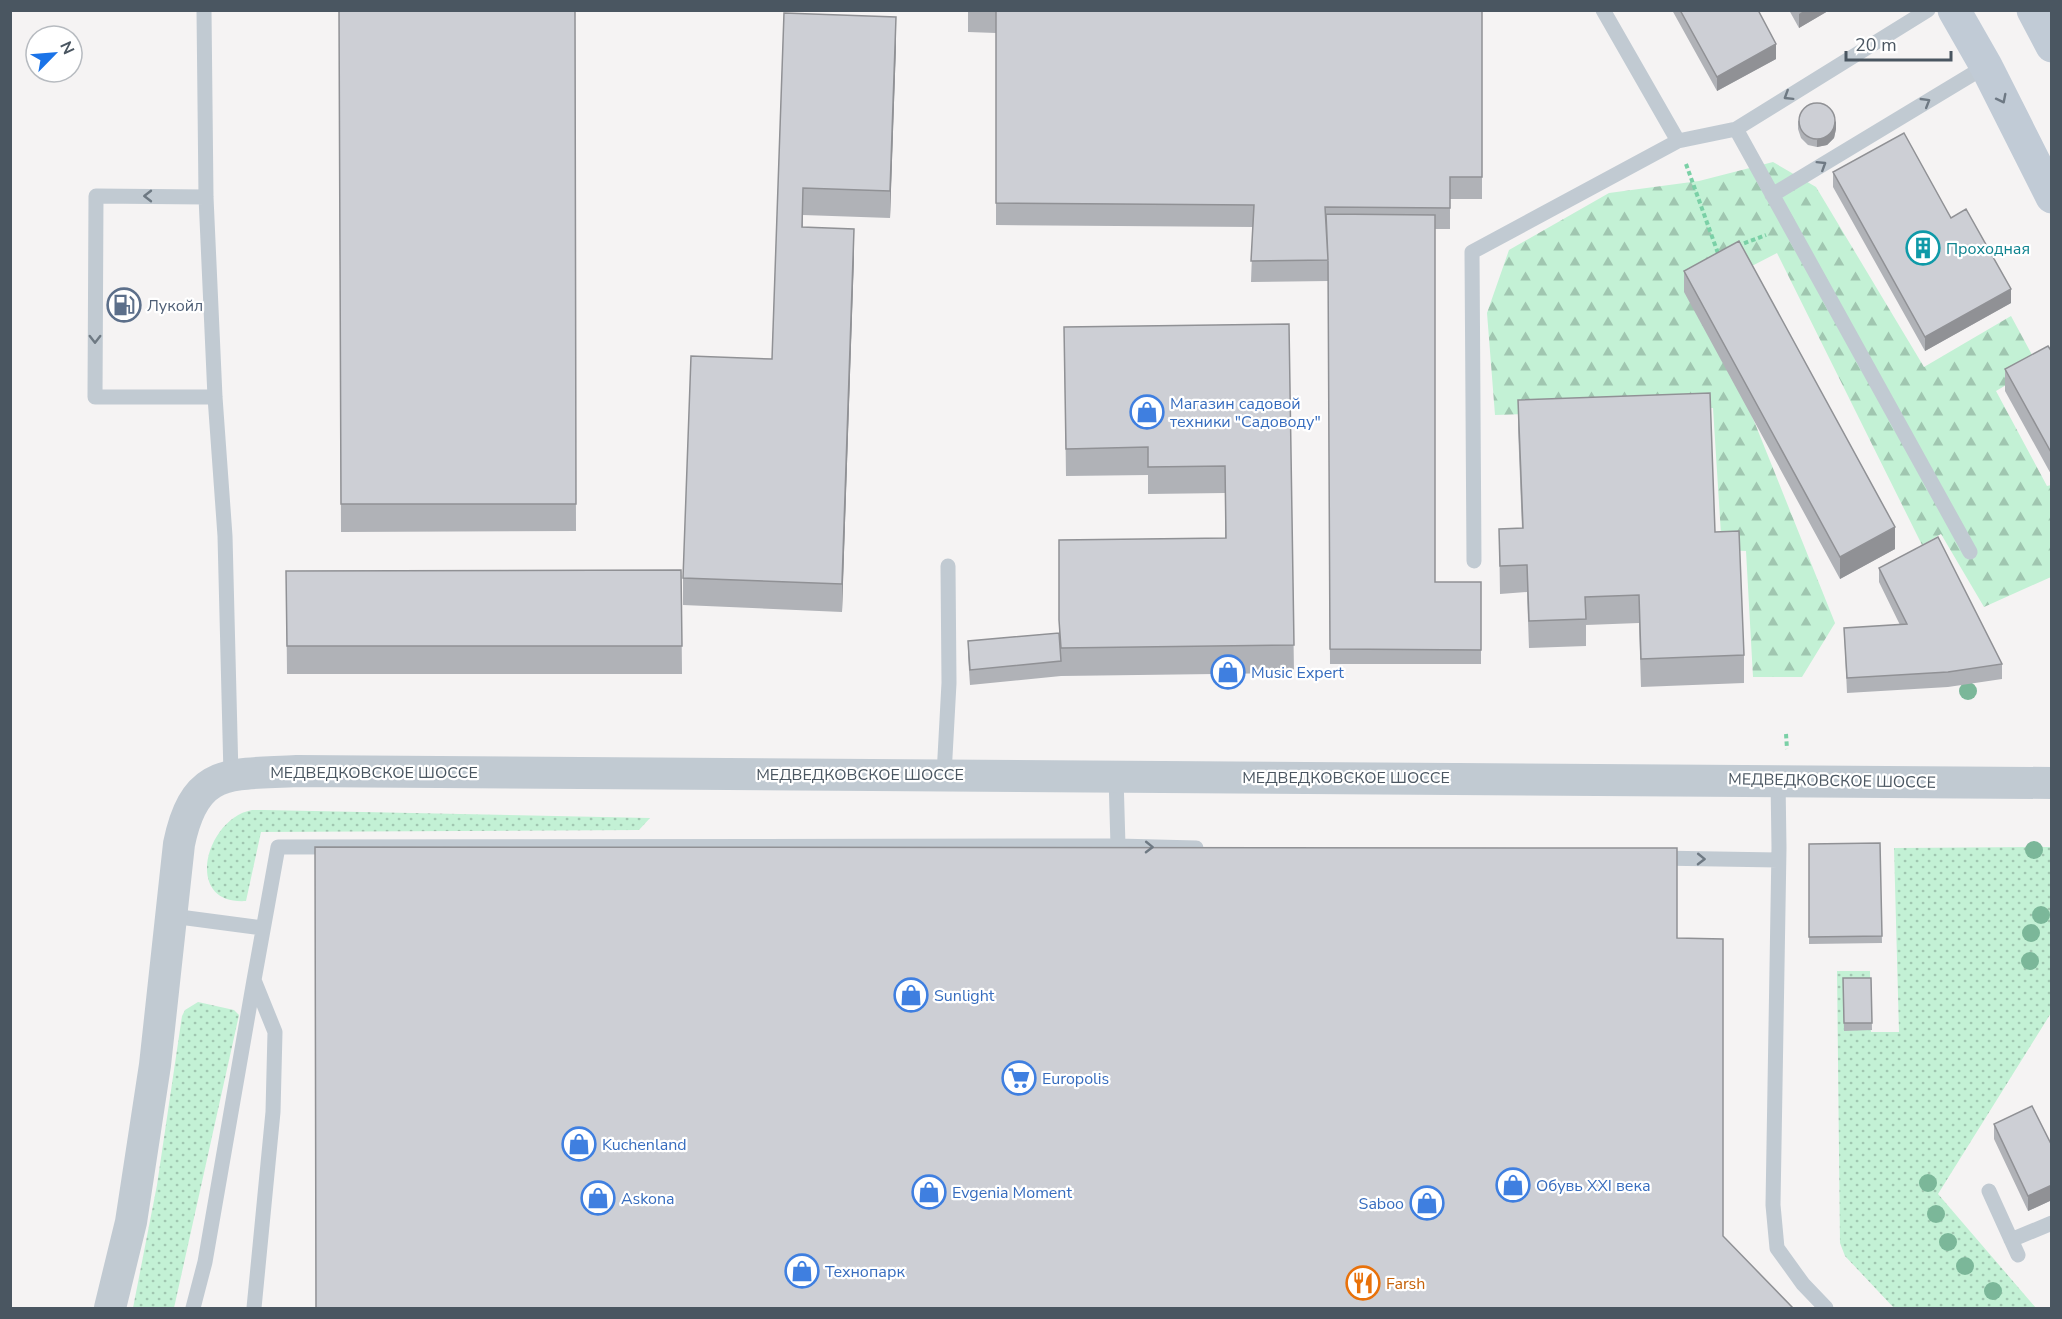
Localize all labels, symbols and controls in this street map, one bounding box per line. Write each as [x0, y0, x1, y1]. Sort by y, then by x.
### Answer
north arrow [24, 24, 84, 84]
scale bar [1846, 24, 1951, 62]
text: 20 m [1855, 33, 1897, 57]
text: N [54, 38, 79, 58]
one-way arrow [1784, 88, 1794, 100]
one-way arrow [1995, 93, 2006, 103]
one-way arrow [1920, 97, 1930, 109]
one-way arrow [1816, 160, 1826, 172]
one-way arrow [143, 190, 152, 202]
building icon: Проходная [1905, 230, 1941, 266]
place label: Проходная [1946, 238, 2030, 260]
fuel station icon: Лукойл [106, 287, 142, 323]
place label: Лукойл [147, 295, 203, 317]
one-way arrow [89, 334, 101, 343]
place label: Магазин садовой техники "Садоводу" [1170, 393, 1321, 433]
shop icon: Магазин садовой техники "Садоводу" [1129, 394, 1165, 430]
shop icon: Music Expert [1210, 654, 1246, 690]
place label: Music Expert [1251, 662, 1344, 684]
street label: МЕДВЕДКОВСКОЕ ШОССЕ [270, 762, 478, 784]
street label: МЕДВЕДКОВСКОЕ ШОССЕ [756, 764, 964, 786]
street label: МЕДВЕДКОВСКОЕ ШОССЕ [1242, 767, 1450, 789]
street label: МЕДВЕДКОВСКОЕ ШОССЕ [1728, 768, 1936, 794]
one-way arrow [1145, 841, 1154, 853]
one-way arrow [1696, 852, 1705, 865]
shop icon: Sunlight [893, 977, 929, 1013]
place label: Sunlight [934, 985, 995, 1007]
supermarket icon: Europolis [1001, 1060, 1037, 1096]
place label: Europolis [1042, 1068, 1109, 1090]
shop icon: Kuchenland [561, 1126, 597, 1162]
place label: Kuchenland [602, 1134, 687, 1156]
shop icon: Обувь XXI века [1495, 1167, 1531, 1203]
shop icon: Evgenia Moment [911, 1174, 947, 1210]
place label: Обувь XXI века [1536, 1175, 1651, 1197]
shop icon: Askona [580, 1180, 616, 1216]
place label: Evgenia Moment [952, 1182, 1072, 1204]
shop icon: Saboo [1409, 1185, 1445, 1221]
place label: Askona [621, 1188, 675, 1210]
place label: Saboo [1359, 1193, 1404, 1215]
shop icon: Технопарк [784, 1253, 820, 1289]
place label: Технопарк [825, 1261, 905, 1283]
restaurant icon: Farsh [1345, 1265, 1381, 1301]
place label: Farsh [1386, 1273, 1425, 1295]

